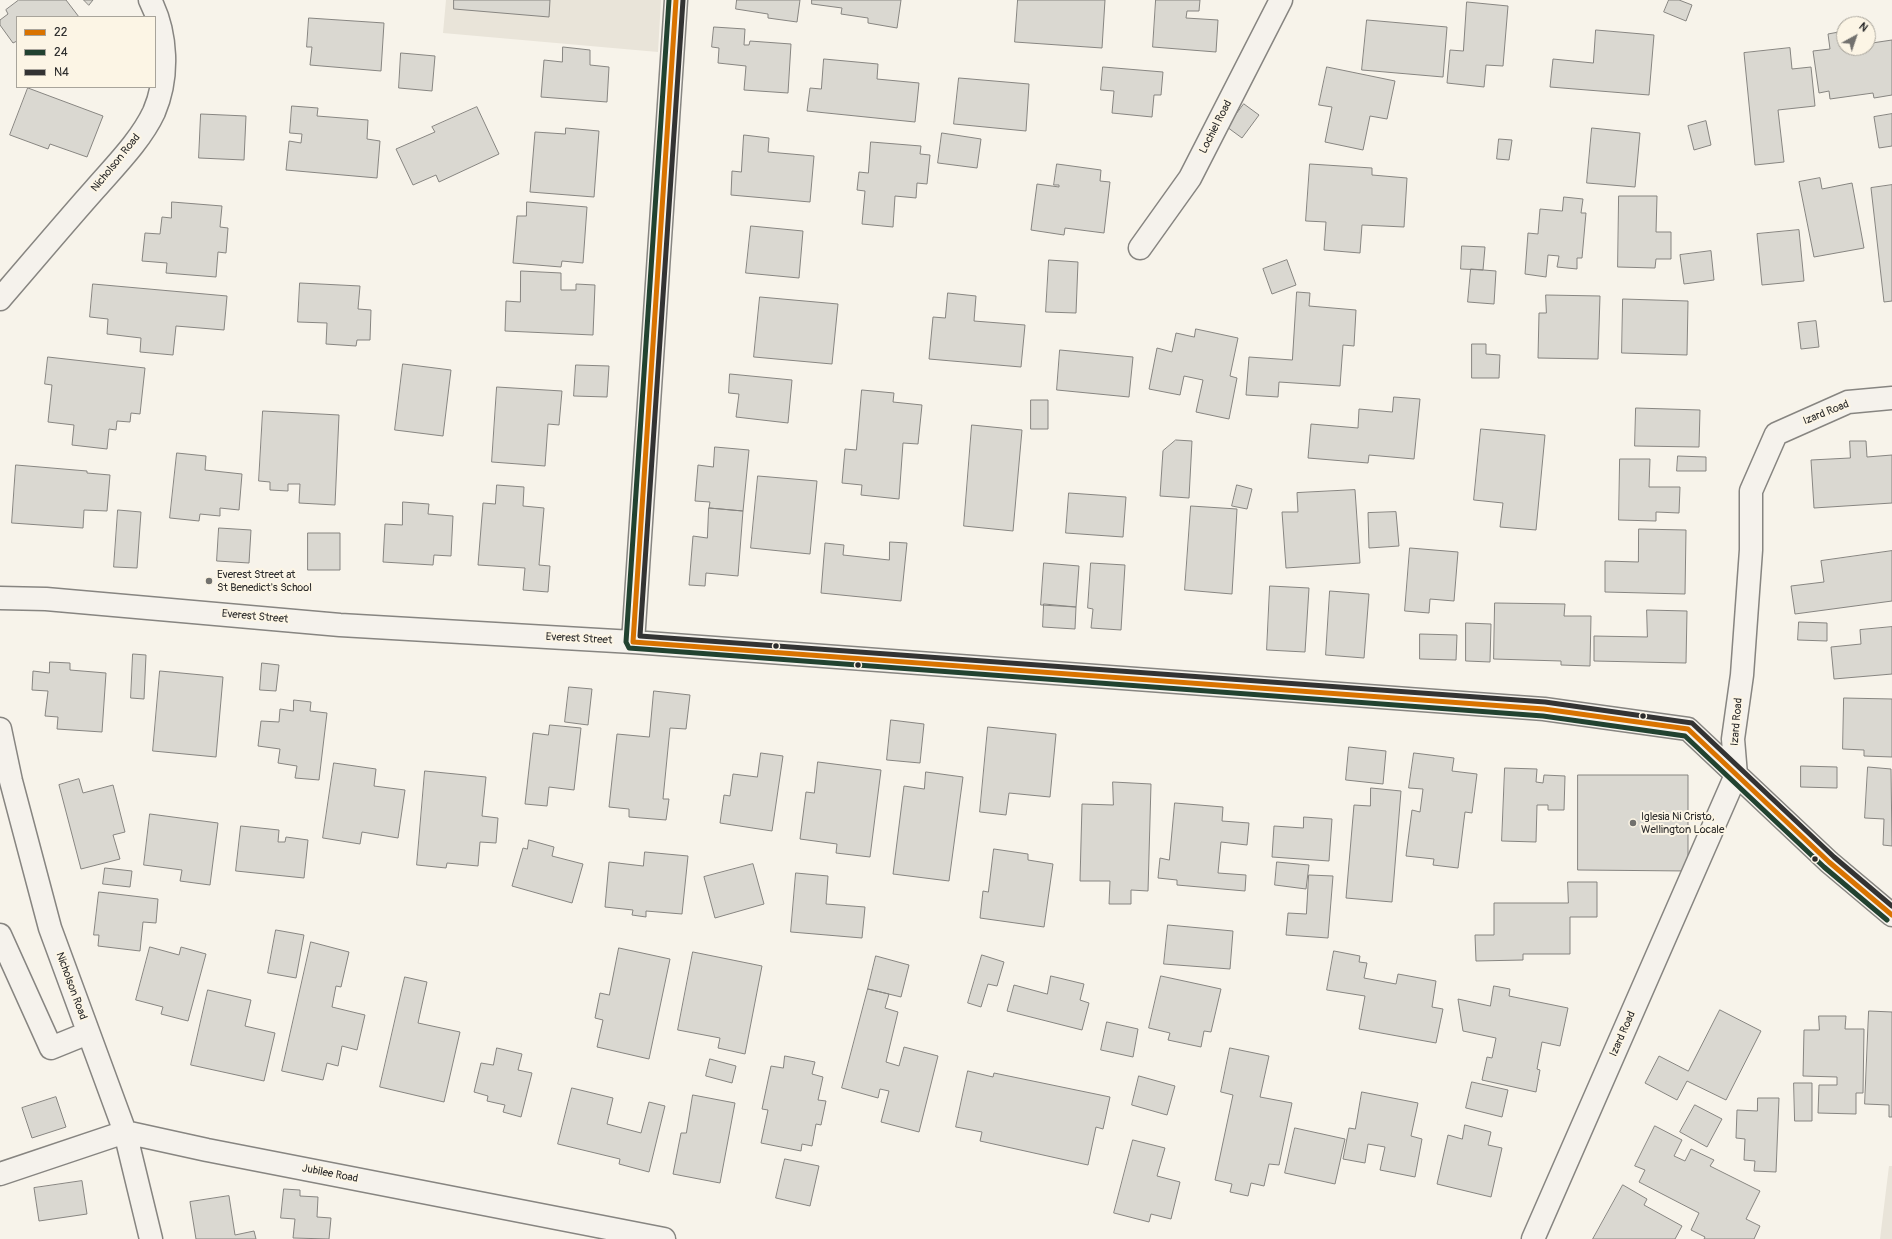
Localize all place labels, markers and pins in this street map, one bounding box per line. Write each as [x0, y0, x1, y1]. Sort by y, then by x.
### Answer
place label: Everest Street at St Benedict's School [217, 568, 312, 594]
marker: Everest Street at St Benedict's School [204, 576, 214, 586]
unlabelled marker [771, 641, 781, 651]
unlabelled marker [853, 660, 863, 670]
unlabelled marker [1638, 711, 1648, 721]
place label: Iglesia Ni Cristo, Wellington Locale [1641, 810, 1724, 836]
marker: Iglesia Ni Cristo, Wellington Locale [1628, 818, 1638, 828]
unlabelled marker [1810, 854, 1820, 864]

